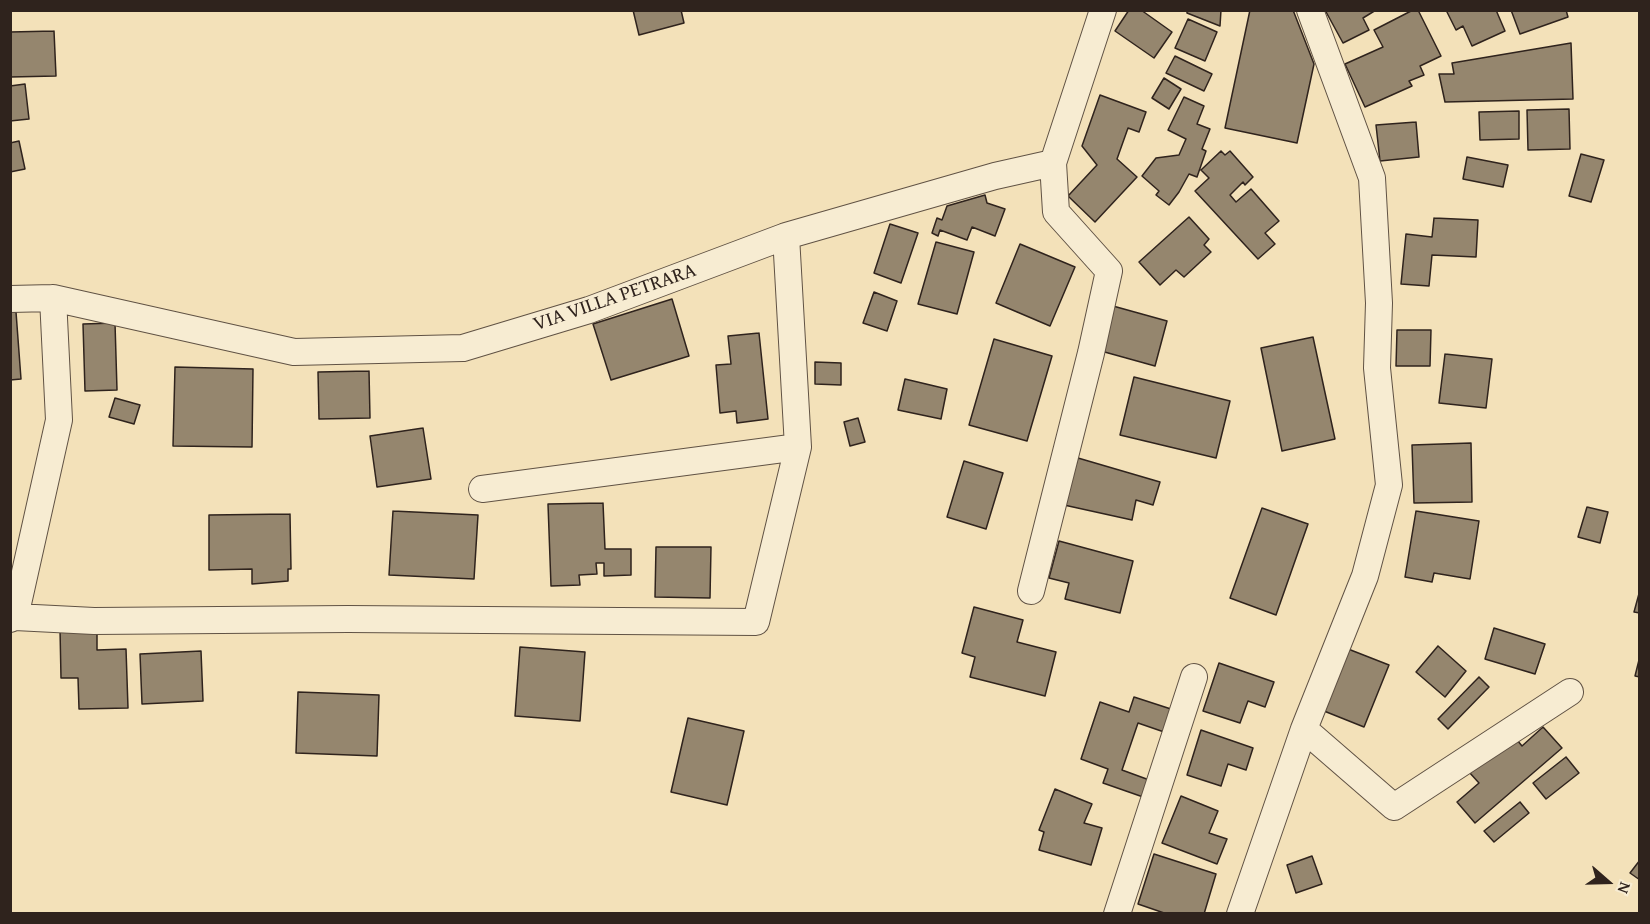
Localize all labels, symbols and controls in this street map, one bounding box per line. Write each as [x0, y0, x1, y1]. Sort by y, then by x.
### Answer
street label: VIA VILLA PETRARA [531, 259, 699, 337]
north arrow [1578, 852, 1638, 912]
text: N [1612, 879, 1638, 897]

